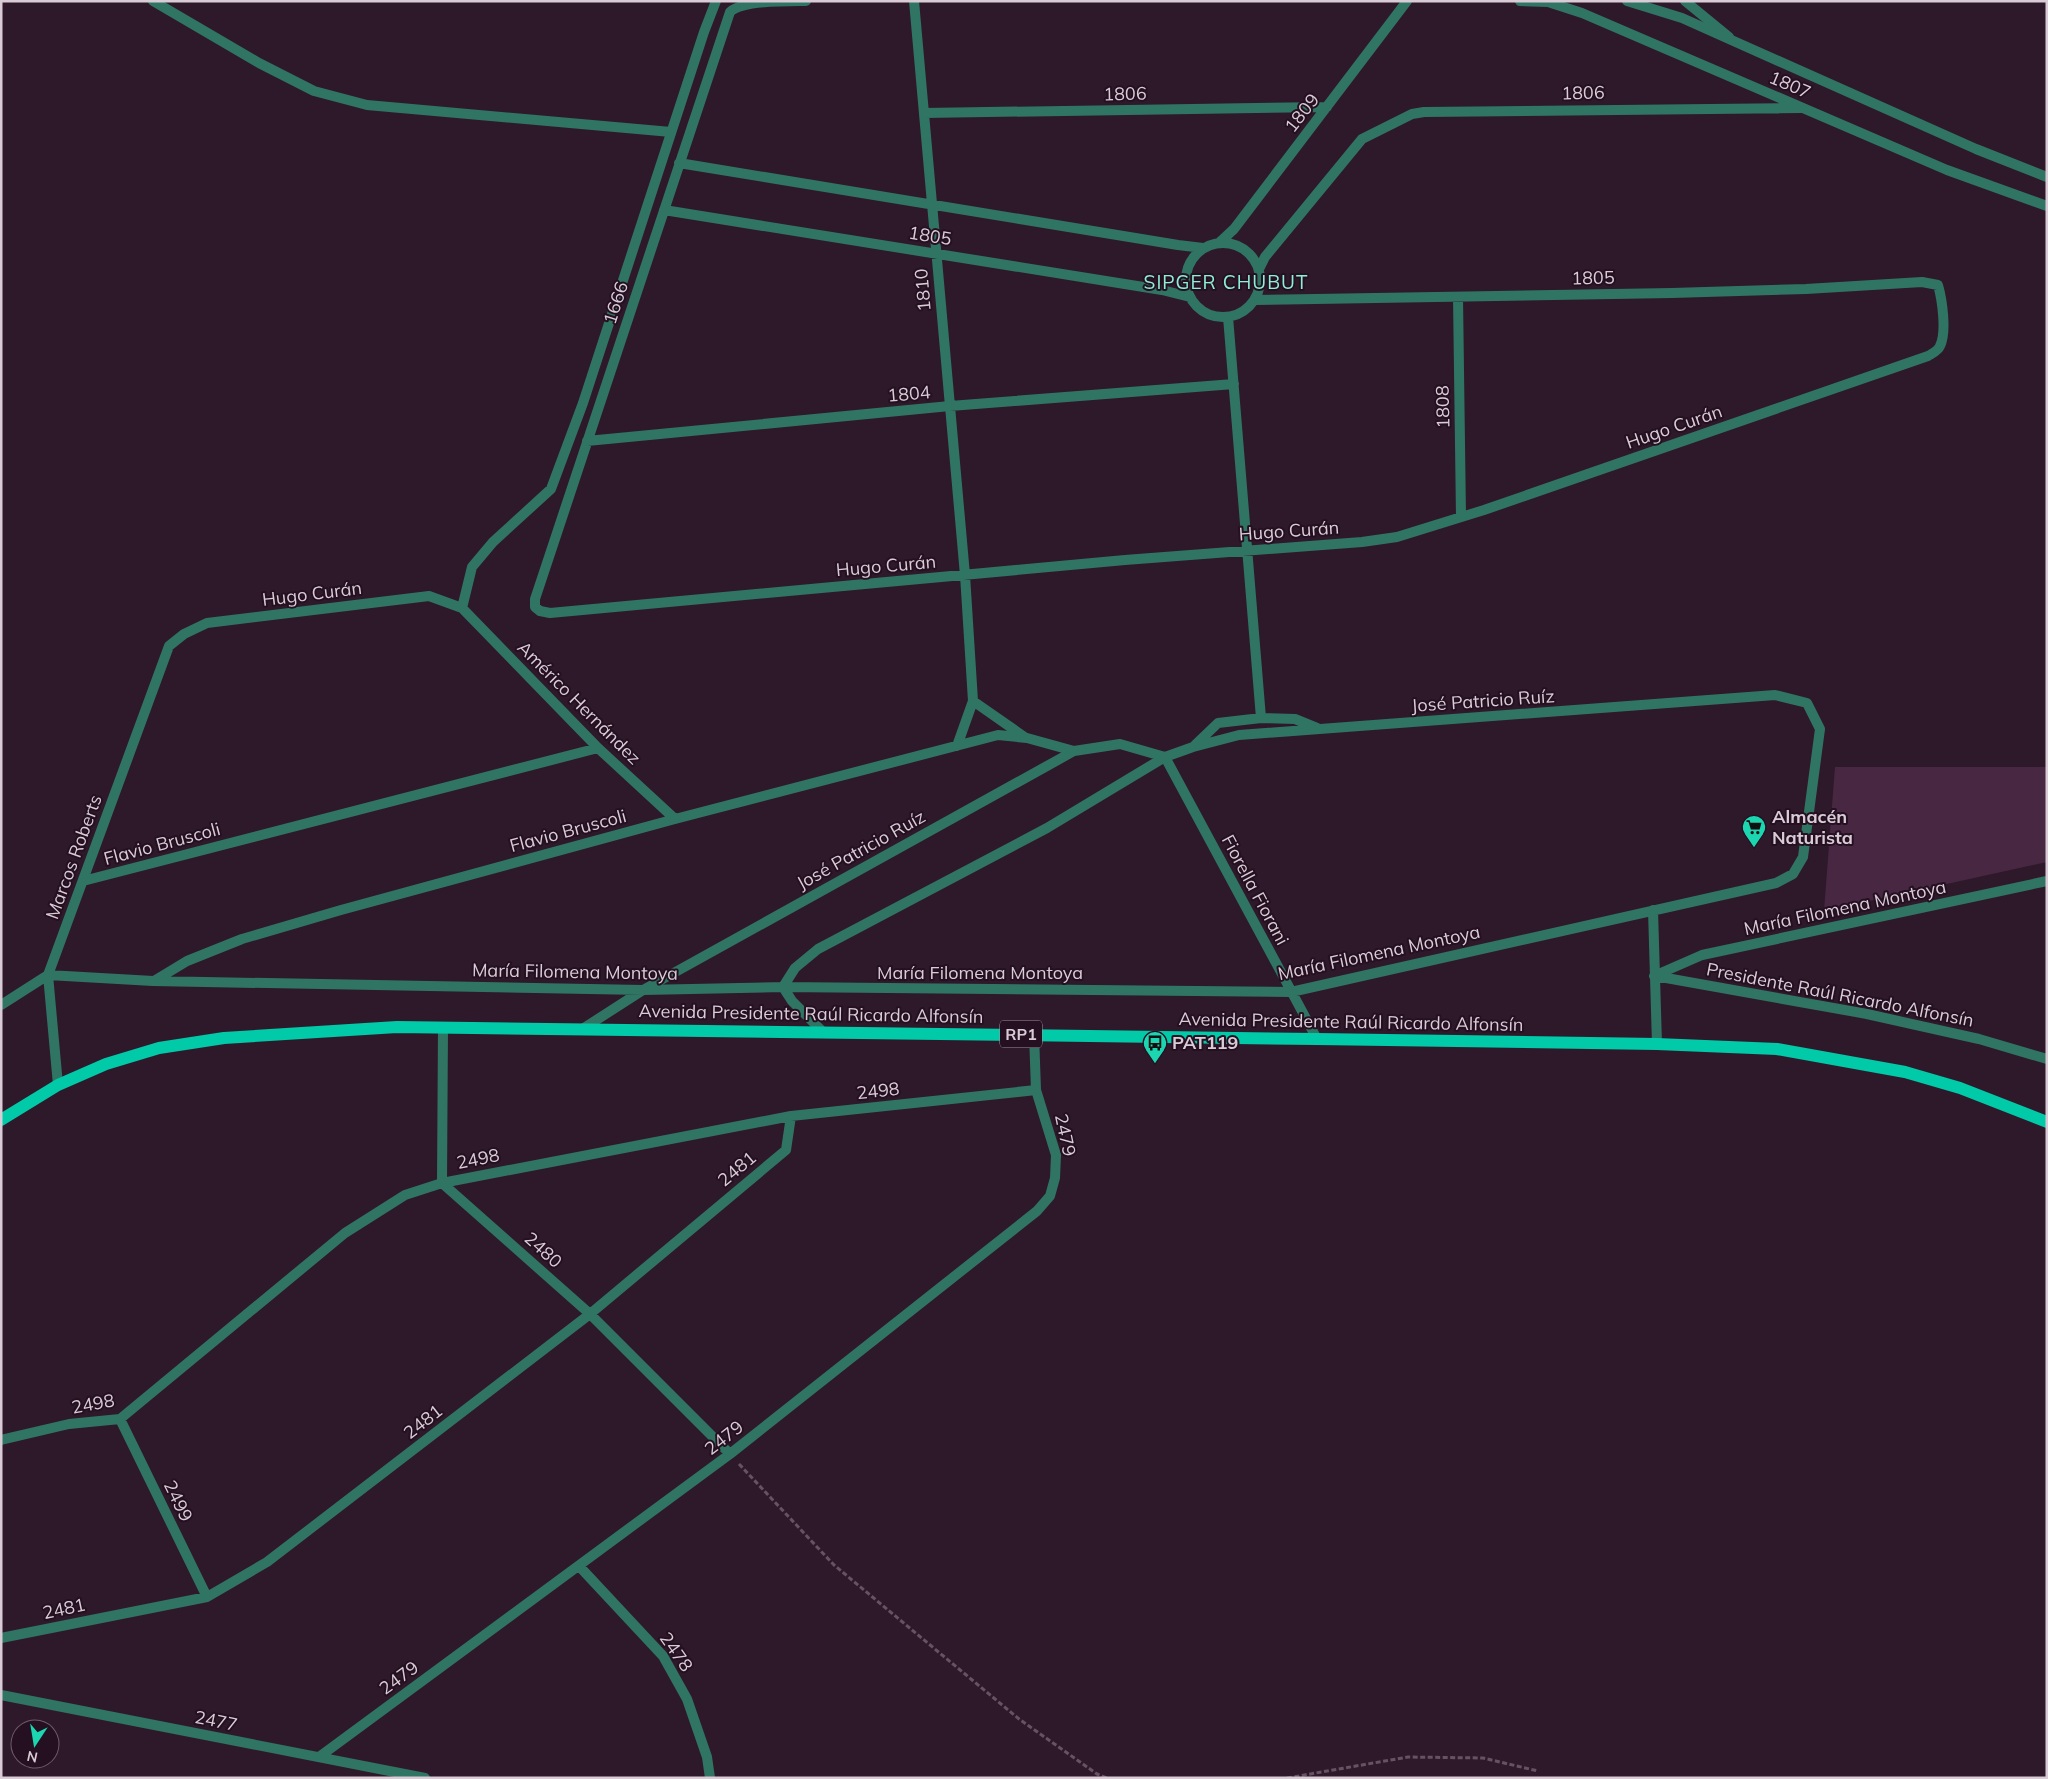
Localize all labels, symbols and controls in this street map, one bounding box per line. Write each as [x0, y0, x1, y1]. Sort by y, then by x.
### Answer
street label: 1807 [1766, 66, 1815, 104]
street label: 1806 [1561, 81, 1605, 104]
street label: 1806 [1103, 82, 1147, 105]
street label: 1809 [1279, 89, 1324, 137]
street label: 1805 [907, 221, 953, 250]
street label: 1805 [1571, 266, 1615, 289]
street label: 1810 [909, 268, 936, 313]
district label: SIPGER CHUBUT [1144, 270, 1308, 294]
street label: 1666 [598, 279, 633, 327]
street label: 1804 [886, 380, 932, 407]
street label: 1808 [1431, 385, 1454, 429]
street label: Hugo Curán [1623, 399, 1725, 454]
street label: Hugo Curán [1238, 516, 1340, 545]
street label: Hugo Curán [835, 550, 937, 581]
street label: Hugo Curán [261, 576, 363, 611]
street label: Américo Hernández [513, 636, 646, 769]
street label: José Patricio Ruíz [1411, 684, 1555, 717]
street label: Marcos Roberts [40, 791, 107, 922]
street label: Flavio Bruscoli [507, 804, 629, 857]
street label: José Patricio Ruíz [792, 805, 929, 894]
place label: Almacén Naturista [1772, 805, 1853, 849]
supermarket icon: Almacén Naturista [1741, 814, 1767, 848]
street label: Flavio Bruscoli [101, 817, 223, 870]
street label: Fiorella Fiorani [1217, 831, 1294, 949]
street label: María Filomena Montoya [1742, 875, 1948, 940]
street label: María Filomena Montoya [1276, 920, 1482, 985]
street label: Presidente Raúl Ricardo Alfonsín [1704, 957, 1976, 1032]
street label: María Filomena Montoya [472, 958, 678, 985]
street label: María Filomena Montoya [877, 961, 1083, 984]
street label: Avenida Presidente Raúl Ricardo Alfonsín [638, 999, 984, 1028]
street label: Avenida Presidente Raúl Ricardo Alfonsín [1178, 1007, 1524, 1036]
road number: RP1 [1000, 1021, 1042, 1048]
bus stop icon: PAT119 [1142, 1030, 1168, 1064]
place label: PAT119 [1172, 1031, 1238, 1054]
street label: 2498 [855, 1077, 901, 1104]
street label: 2479 [1050, 1111, 1081, 1158]
street label: 2498 [455, 1143, 501, 1174]
street label: 2481 [713, 1146, 761, 1191]
street label: 2480 [520, 1227, 567, 1273]
street label: 2498 [70, 1388, 116, 1419]
street label: 2481 [399, 1399, 447, 1444]
street label: 2479 [700, 1415, 748, 1460]
street label: 2499 [159, 1476, 198, 1525]
street label: 2481 [40, 1593, 87, 1624]
street label: 2478 [655, 1627, 698, 1676]
street label: 2479 [374, 1656, 423, 1700]
street label: 2477 [193, 1705, 239, 1736]
north arrow [10, 1719, 60, 1769]
text: N [25, 1747, 39, 1767]

